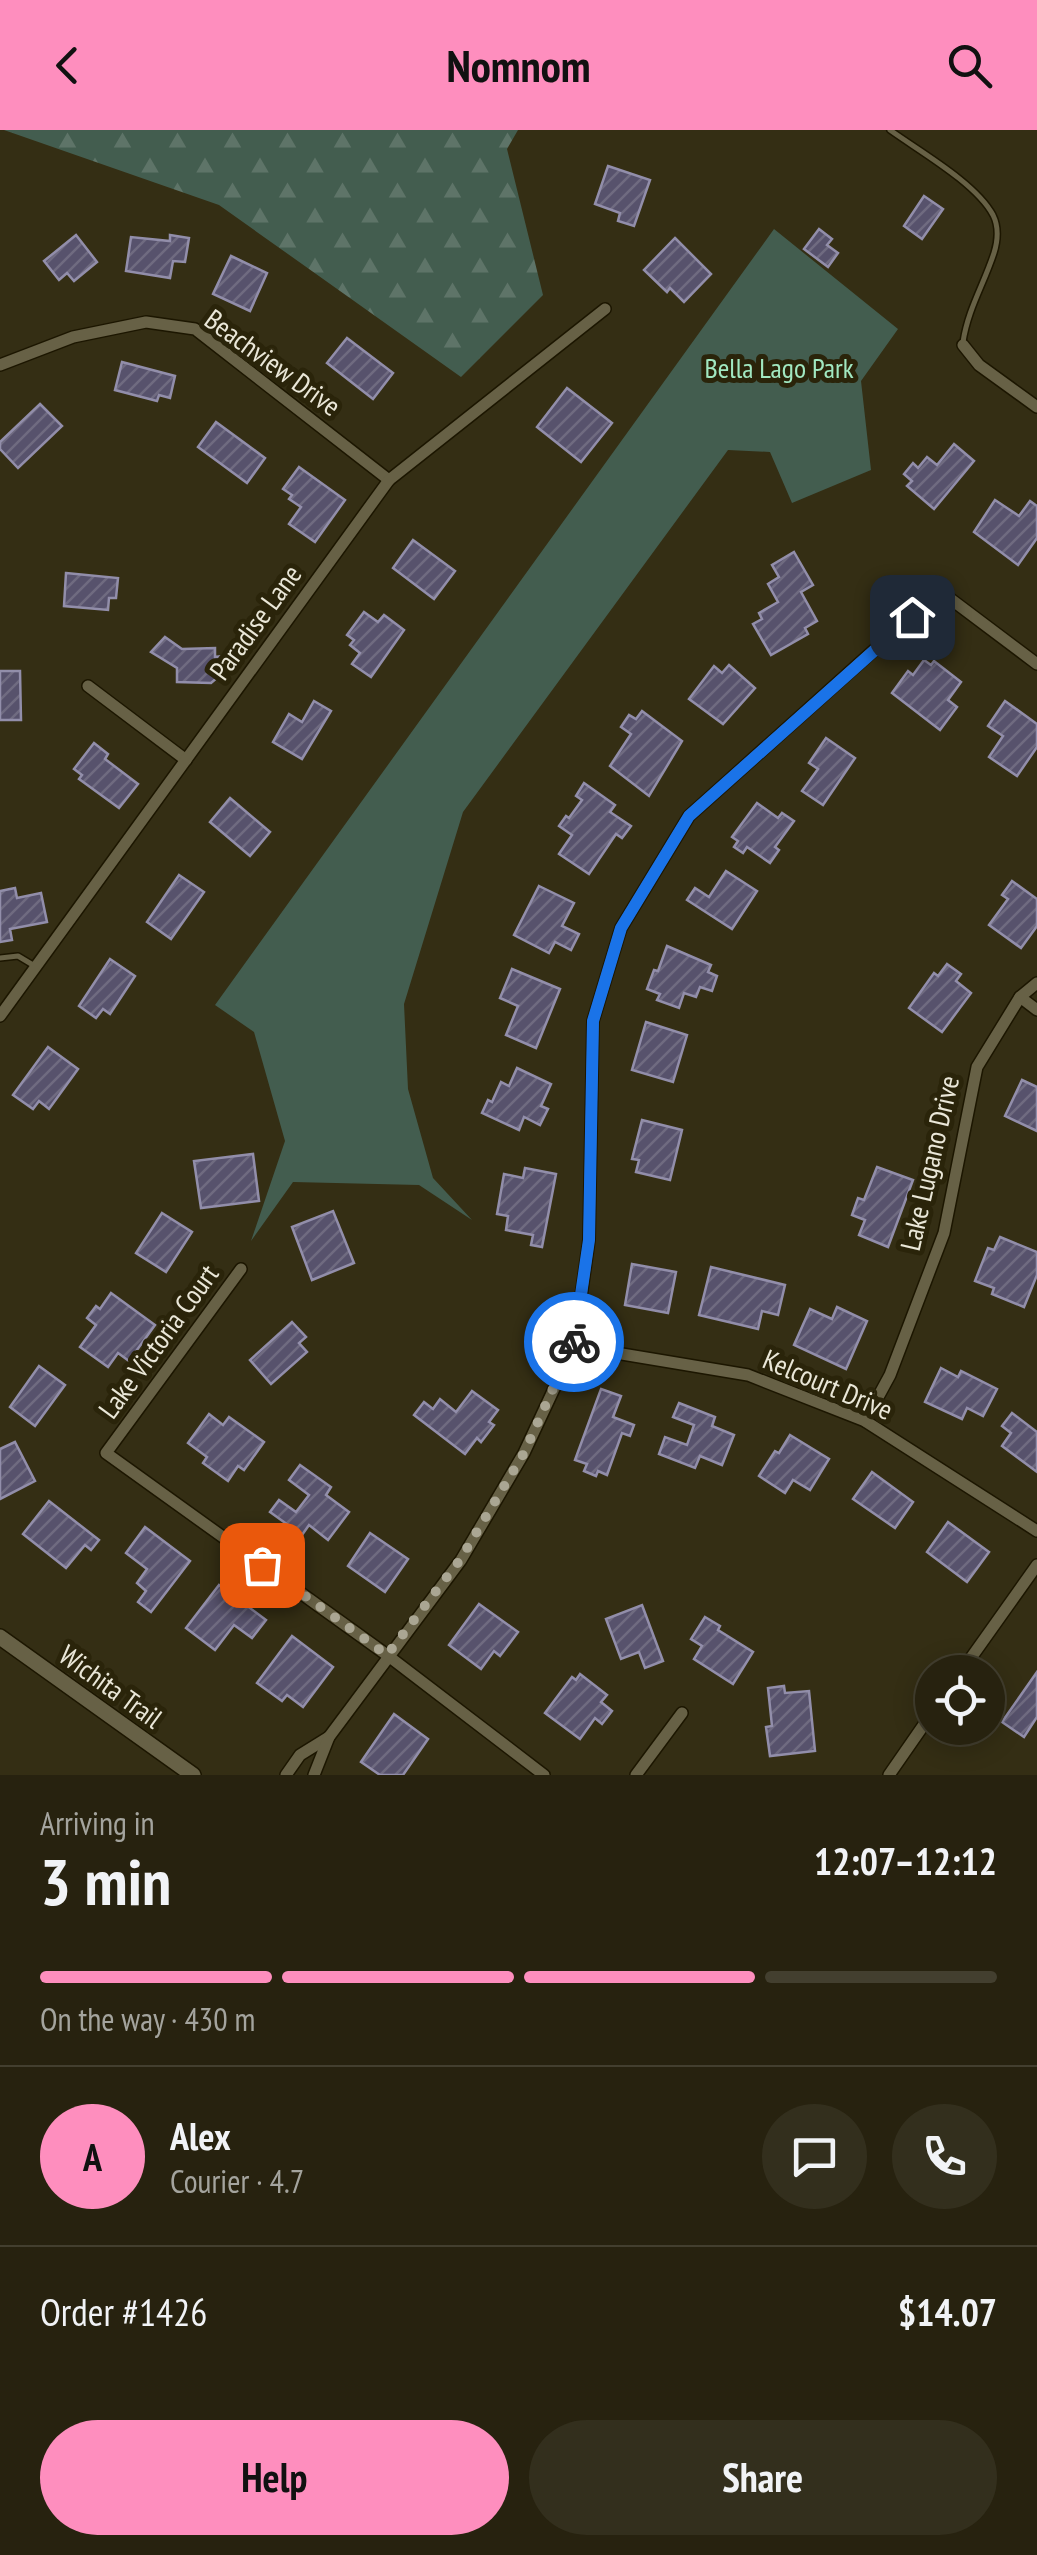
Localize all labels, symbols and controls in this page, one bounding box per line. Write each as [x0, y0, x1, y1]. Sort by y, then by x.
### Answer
text: Nomnom [446, 36, 591, 94]
icon: back [40, 38, 95, 93]
icon: search [942, 38, 997, 93]
street label: Beachview Drive [198, 300, 348, 424]
park label: Bella Lago Park [704, 349, 854, 386]
street label: Paradise Lane [201, 557, 309, 687]
pin [870, 575, 955, 660]
icon: home [885, 590, 940, 645]
street label: Lake Lugano Drive [891, 1072, 967, 1254]
street label: Lake Victoria Court [90, 1256, 227, 1425]
courier [524, 1292, 624, 1392]
icon: bike [547, 1315, 602, 1370]
street label: Kelcourt Drive [758, 1340, 898, 1428]
pin [220, 1523, 305, 1608]
icon: bag [235, 1538, 290, 1593]
street label: Wichita Trail [52, 1636, 170, 1736]
map controls [915, 1655, 1005, 1745]
button: locate [915, 1655, 1005, 1745]
text: Arriving in [40, 1802, 155, 1844]
text: 12:07–12:12 [814, 1836, 997, 1885]
text: 3 min [40, 1839, 171, 1923]
text: On the way · 430 m [40, 1998, 255, 2040]
button: chat [762, 2104, 867, 2209]
button: phone [892, 2104, 997, 2209]
text: Alex [170, 2111, 231, 2160]
text: A [83, 2132, 102, 2181]
text: Courier · 4.7 [170, 2160, 304, 2202]
text: Order #1426 [40, 2287, 207, 2336]
text: $14.07 [898, 2287, 997, 2336]
button: Help [40, 2420, 509, 2535]
button: Share [529, 2420, 997, 2535]

